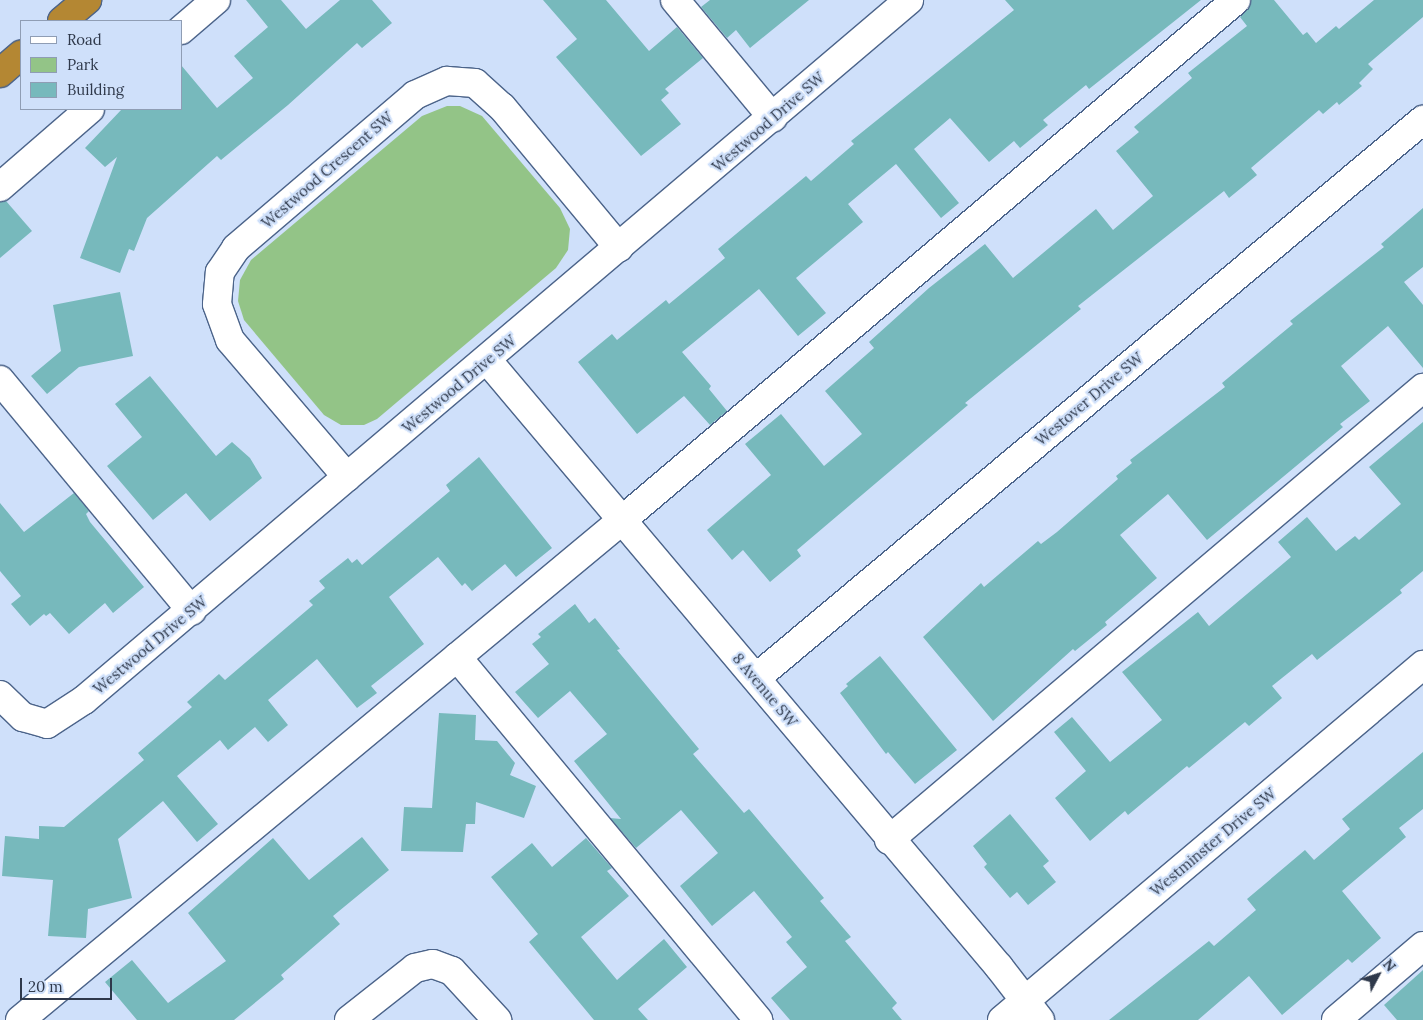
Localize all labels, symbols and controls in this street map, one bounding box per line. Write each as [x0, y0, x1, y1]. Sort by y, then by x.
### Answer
legend [20, 20, 182, 110]
text: Road [67, 30, 102, 49]
text: Park [67, 55, 98, 74]
street label: Westwood Drive SW [708, 68, 828, 176]
text: Building [67, 80, 124, 99]
street label: Westwood Crescent SW [258, 108, 396, 232]
street label: Westwood Drive SW [399, 331, 519, 437]
street label: Westover Drive SW [1032, 349, 1146, 449]
street label: Westwood Drive SW [90, 592, 210, 698]
street label: 8 Avenue SW [729, 649, 801, 731]
street label: Westminster Drive SW [1147, 784, 1279, 900]
north arrow [1353, 950, 1403, 1000]
text: N [1379, 955, 1400, 975]
scale bar [22, 968, 115, 1000]
text: 20 m [28, 977, 63, 996]

